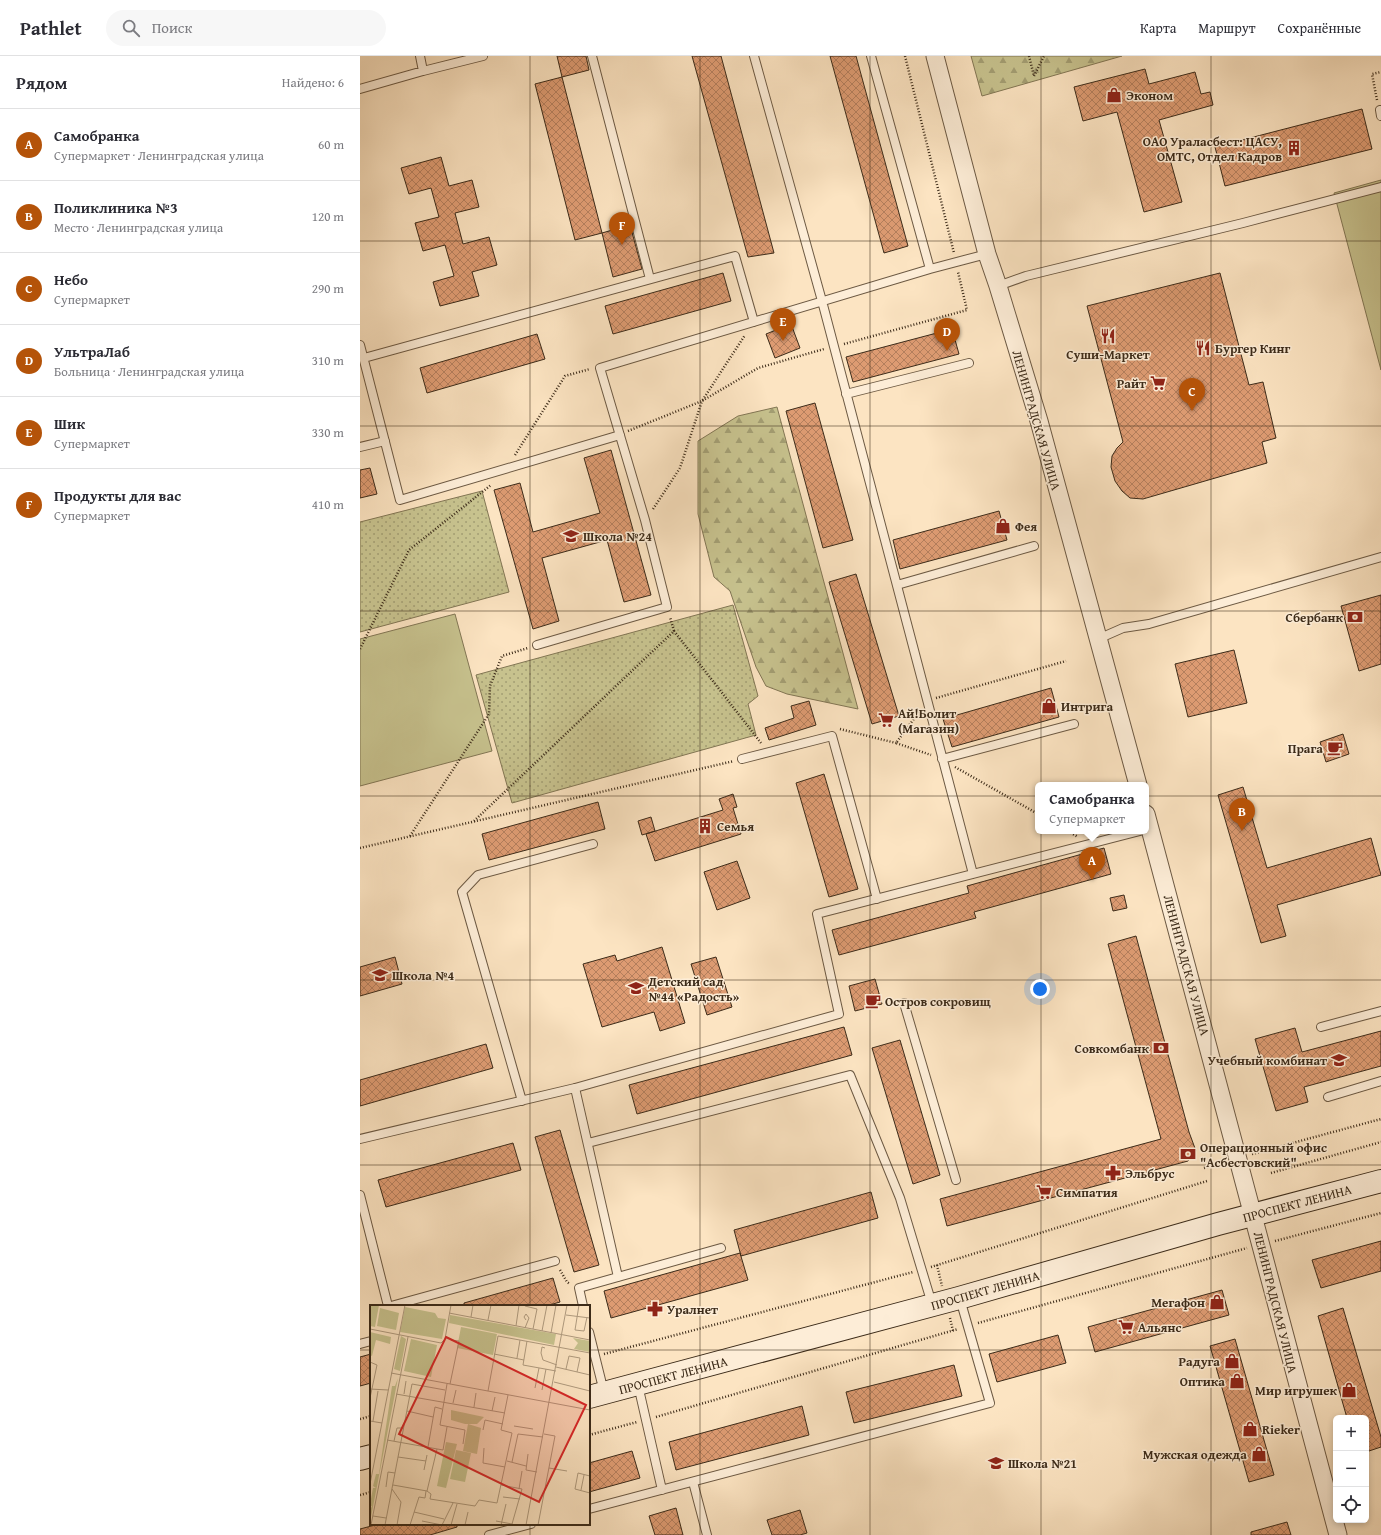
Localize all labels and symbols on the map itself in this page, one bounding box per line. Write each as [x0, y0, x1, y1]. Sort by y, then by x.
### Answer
shop icon: Эконом [1105, 86, 1123, 104]
place label: Эконом [1126, 86, 1173, 105]
place label: ОАО Ураласбест: ЦАСУ, ОМТС, Отдел Кадров [1143, 132, 1282, 166]
building icon: ОАО Ураласбест: ЦАСУ, ОМТС, Отдел Кадров [1285, 139, 1303, 157]
pin: F [609, 212, 635, 245]
pin: E [770, 308, 796, 341]
pin: D [934, 318, 960, 351]
restaurant icon: Суши-Маркет [1099, 327, 1117, 345]
restaurant icon: Бургер Кинг [1194, 339, 1212, 357]
place label: Бургер Кинг [1215, 339, 1291, 358]
place label: Суши-Маркет [1066, 345, 1150, 364]
street label: ЛЕНИНГРАДСКАЯ УЛИЦА [1007, 348, 1066, 493]
place label: Райт [1117, 374, 1146, 393]
supermarket icon: Райт [1149, 374, 1167, 392]
pin: C [1179, 378, 1205, 411]
shop icon: Фея [994, 517, 1012, 535]
place label: Фея [1015, 517, 1037, 536]
school or university icon: Школа №24 [562, 527, 580, 545]
place label: Школа №24 [583, 527, 652, 546]
place label: Сбербанк [1286, 608, 1344, 627]
bank icon: Сбербанк [1346, 608, 1364, 626]
shop icon: Интрига [1040, 697, 1058, 715]
place label: Интрига [1061, 697, 1113, 716]
place label: Ай!Болит (Магазин) [898, 704, 959, 738]
supermarket icon: Ай!Болит (Магазин) [877, 711, 895, 729]
place label: Прага [1288, 739, 1323, 758]
cafe icon: Прага [1326, 739, 1344, 757]
pin: B [1229, 798, 1255, 831]
building icon: Семья [696, 817, 714, 835]
place label: Семья [717, 817, 754, 836]
pin: A [1079, 847, 1105, 880]
street label: ЛЕНИНГРАДСКАЯ УЛИЦА [1159, 893, 1214, 1038]
school or university icon: Школа №4 [371, 966, 389, 984]
place label: Школа №4 [392, 966, 455, 985]
place label: Детский сад №44 «Радость» [647, 972, 740, 1006]
school or university icon: Детский сад №44 «Радость» [627, 979, 645, 997]
your location [1030, 979, 1050, 999]
cafe icon: Остров сокровищ [864, 992, 882, 1010]
place label: Остров сокровищ [885, 992, 991, 1011]
place label: Совкомбанк [1075, 1039, 1150, 1058]
bank icon: Совкомбанк [1152, 1039, 1170, 1057]
place label: Учебный комбинат [1208, 1051, 1327, 1070]
school or university icon: Учебный комбинат [1330, 1051, 1348, 1069]
place label: Операционный офис "Асбестовский" [1200, 1138, 1327, 1172]
bank icon: Операционный офис "Асбестовский" [1179, 1145, 1197, 1163]
pharmacy icon: Эльбрус [1104, 1164, 1122, 1182]
place label: Эльбрус [1125, 1164, 1175, 1183]
street label: ПРОСПЕКТ ЛЕНИНА [1240, 1180, 1354, 1227]
supermarket icon: Симпатия [1035, 1183, 1053, 1201]
place label: Симпатия [1056, 1183, 1118, 1202]
street label: ЛЕНИНГРАДСКАЯ УЛИЦА [1249, 1229, 1302, 1375]
street label: ПРОСПЕКТ ЛЕНИНА [929, 1266, 1042, 1315]
place label: Мегафон [1151, 1293, 1205, 1312]
shop icon: Мегафон [1208, 1293, 1226, 1311]
pharmacy icon: Уралнет [646, 1300, 664, 1318]
place label: Уралнет [667, 1300, 718, 1319]
inset map [370, 1305, 590, 1525]
supermarket icon: Альянс [1117, 1318, 1135, 1336]
place label: Альянс [1138, 1318, 1182, 1337]
street label: ПРОСПЕКТ ЛЕНИНА [616, 1352, 730, 1399]
place label: Радуга [1178, 1352, 1220, 1371]
shop icon: Радуга [1223, 1352, 1241, 1370]
place label: Оптика [1180, 1372, 1225, 1391]
shop icon: Оптика [1228, 1372, 1246, 1390]
place label: Мир игрушек [1255, 1381, 1338, 1400]
shop icon: Мир игрушек [1340, 1381, 1358, 1399]
shop icon: Rieker [1241, 1420, 1259, 1438]
place label: Rieker [1262, 1420, 1300, 1439]
place label: Мужская одежда [1143, 1445, 1247, 1464]
shop icon: Мужская одежда [1250, 1445, 1268, 1463]
school or university icon: Школа №21 [987, 1454, 1005, 1472]
place label: Школа №21 [1008, 1454, 1077, 1473]

